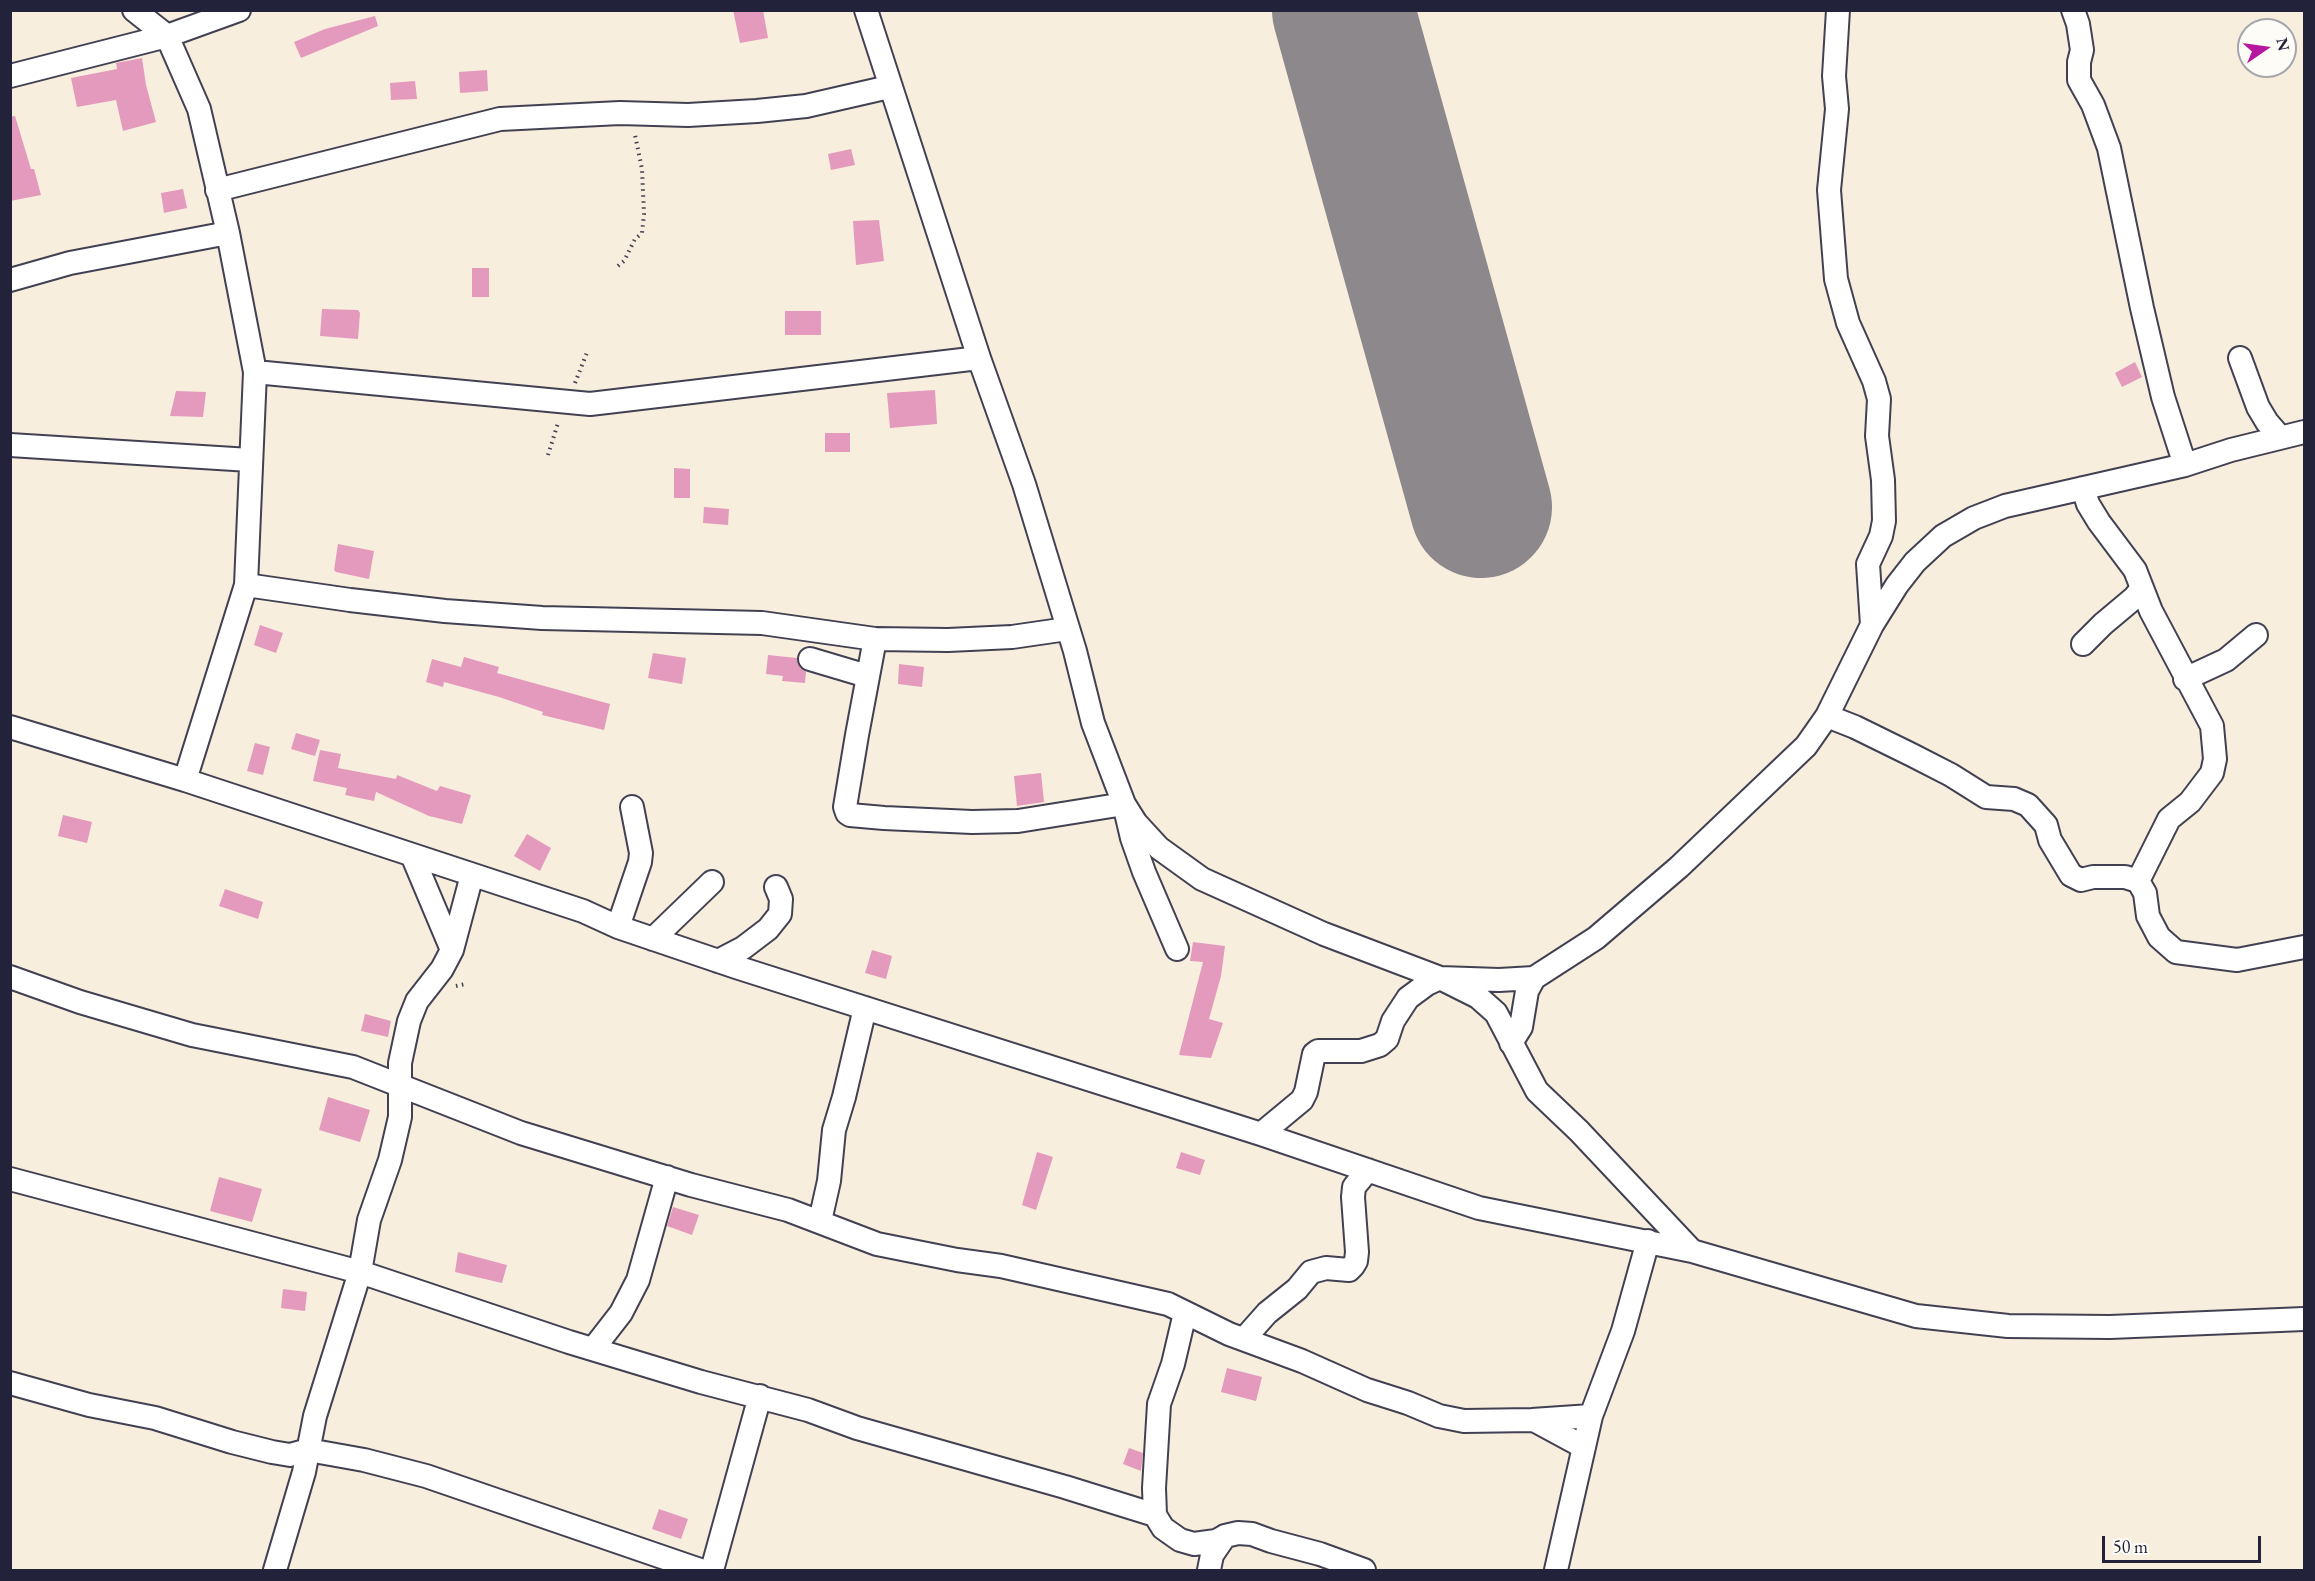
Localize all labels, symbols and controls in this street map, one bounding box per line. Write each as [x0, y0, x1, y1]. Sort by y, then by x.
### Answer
north arrow [2237, 18, 2297, 78]
text: N [2271, 36, 2295, 53]
scale bar [2105, 1524, 2264, 1562]
text: 50 m [2113, 1535, 2148, 1558]

